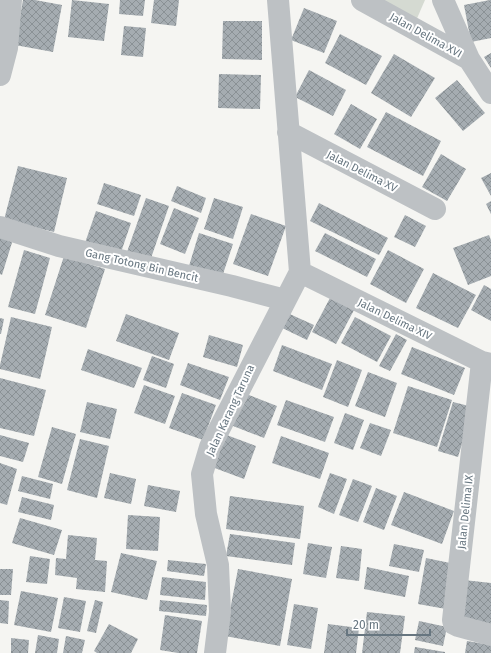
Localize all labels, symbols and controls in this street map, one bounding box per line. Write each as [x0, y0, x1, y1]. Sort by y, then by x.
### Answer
street label: Jalan Delima XVI [387, 10, 464, 61]
street label: Jalan Delima XV [324, 148, 400, 195]
street label: Gang Totong Bin Bencit [84, 246, 200, 285]
street label: Jalan Delima XIV [356, 296, 435, 343]
street label: Jalan Karang Taruna [204, 362, 257, 458]
street label: Jalan Delima IX [455, 474, 476, 550]
scale bar [347, 611, 430, 637]
text: 20 m [353, 618, 379, 632]

